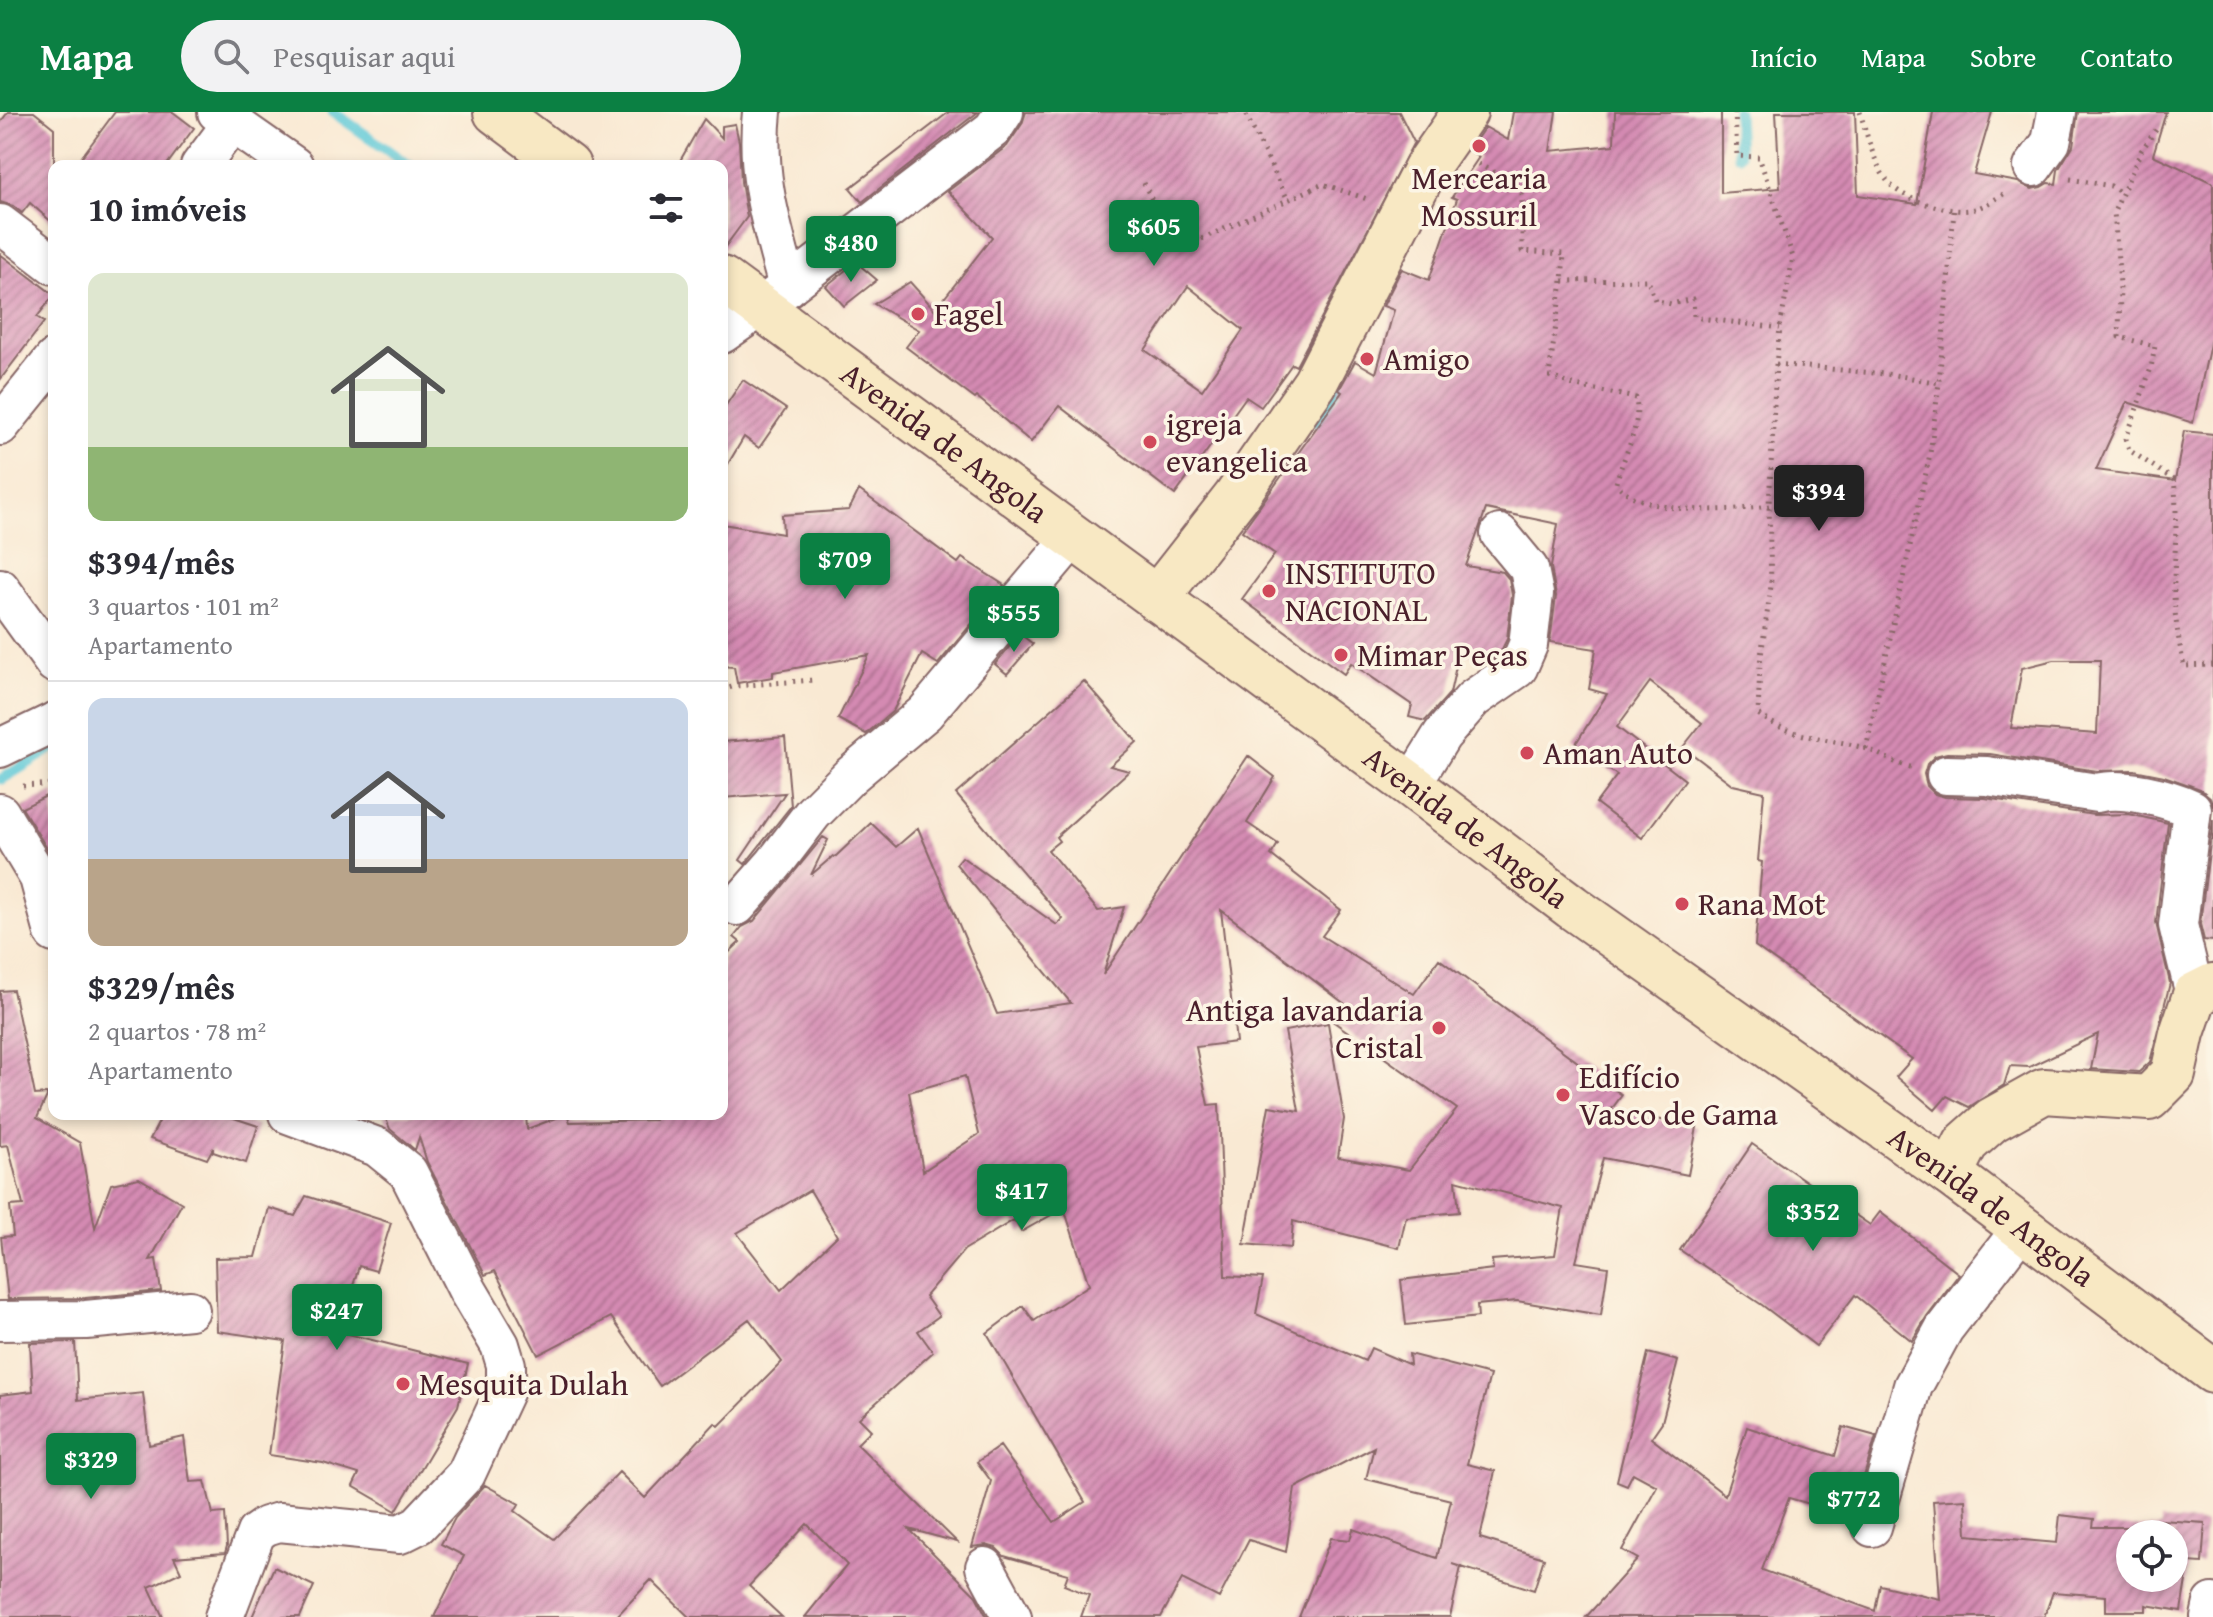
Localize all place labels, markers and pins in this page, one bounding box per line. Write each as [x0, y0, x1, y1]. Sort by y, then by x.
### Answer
marker: Mercearia Mossuril [1470, 137, 1488, 155]
place label: Mercearia Mossuril [1411, 154, 1547, 238]
pin: $605 [1107, 200, 1201, 268]
pin: $480 [804, 216, 898, 284]
place label: Fagel [934, 290, 1003, 337]
marker: Fagel [909, 305, 927, 323]
place label: Amigo [1383, 335, 1470, 382]
marker: Amigo [1358, 350, 1376, 368]
place label: igreja evangelica [1166, 400, 1308, 484]
marker: igreja evangelica [1141, 433, 1159, 451]
pin: $394 [1772, 465, 1866, 533]
pin: $709 [798, 533, 892, 601]
place label: INSTITUTO NACIONAL [1285, 549, 1436, 633]
marker: INSTITUTO NACIONAL [1260, 582, 1278, 600]
pin: $555 [967, 586, 1061, 654]
place label: Mimar Peças [1357, 631, 1528, 678]
marker: Mimar Peças [1332, 646, 1350, 664]
place label: Aman Auto [1543, 729, 1693, 776]
marker: Aman Auto [1518, 744, 1536, 762]
place label: Rana Mot [1698, 880, 1826, 927]
marker: Rana Mot [1673, 895, 1691, 913]
place label: Antiga lavandaria Cristal [1186, 986, 1423, 1070]
marker: Antiga lavandaria Cristal [1430, 1019, 1448, 1037]
place label: Edifício Vasco de Gama [1579, 1053, 1778, 1137]
marker: Edifício Vasco de Gama [1554, 1086, 1572, 1104]
pin: $417 [975, 1164, 1069, 1232]
pin: $352 [1766, 1185, 1860, 1253]
pin: $247 [290, 1284, 384, 1352]
place label: Mesquita Dulah [419, 1360, 628, 1407]
marker: Mesquita Dulah [394, 1375, 412, 1393]
pin: $329 [44, 1433, 138, 1501]
pin: $772 [1807, 1472, 1901, 1540]

